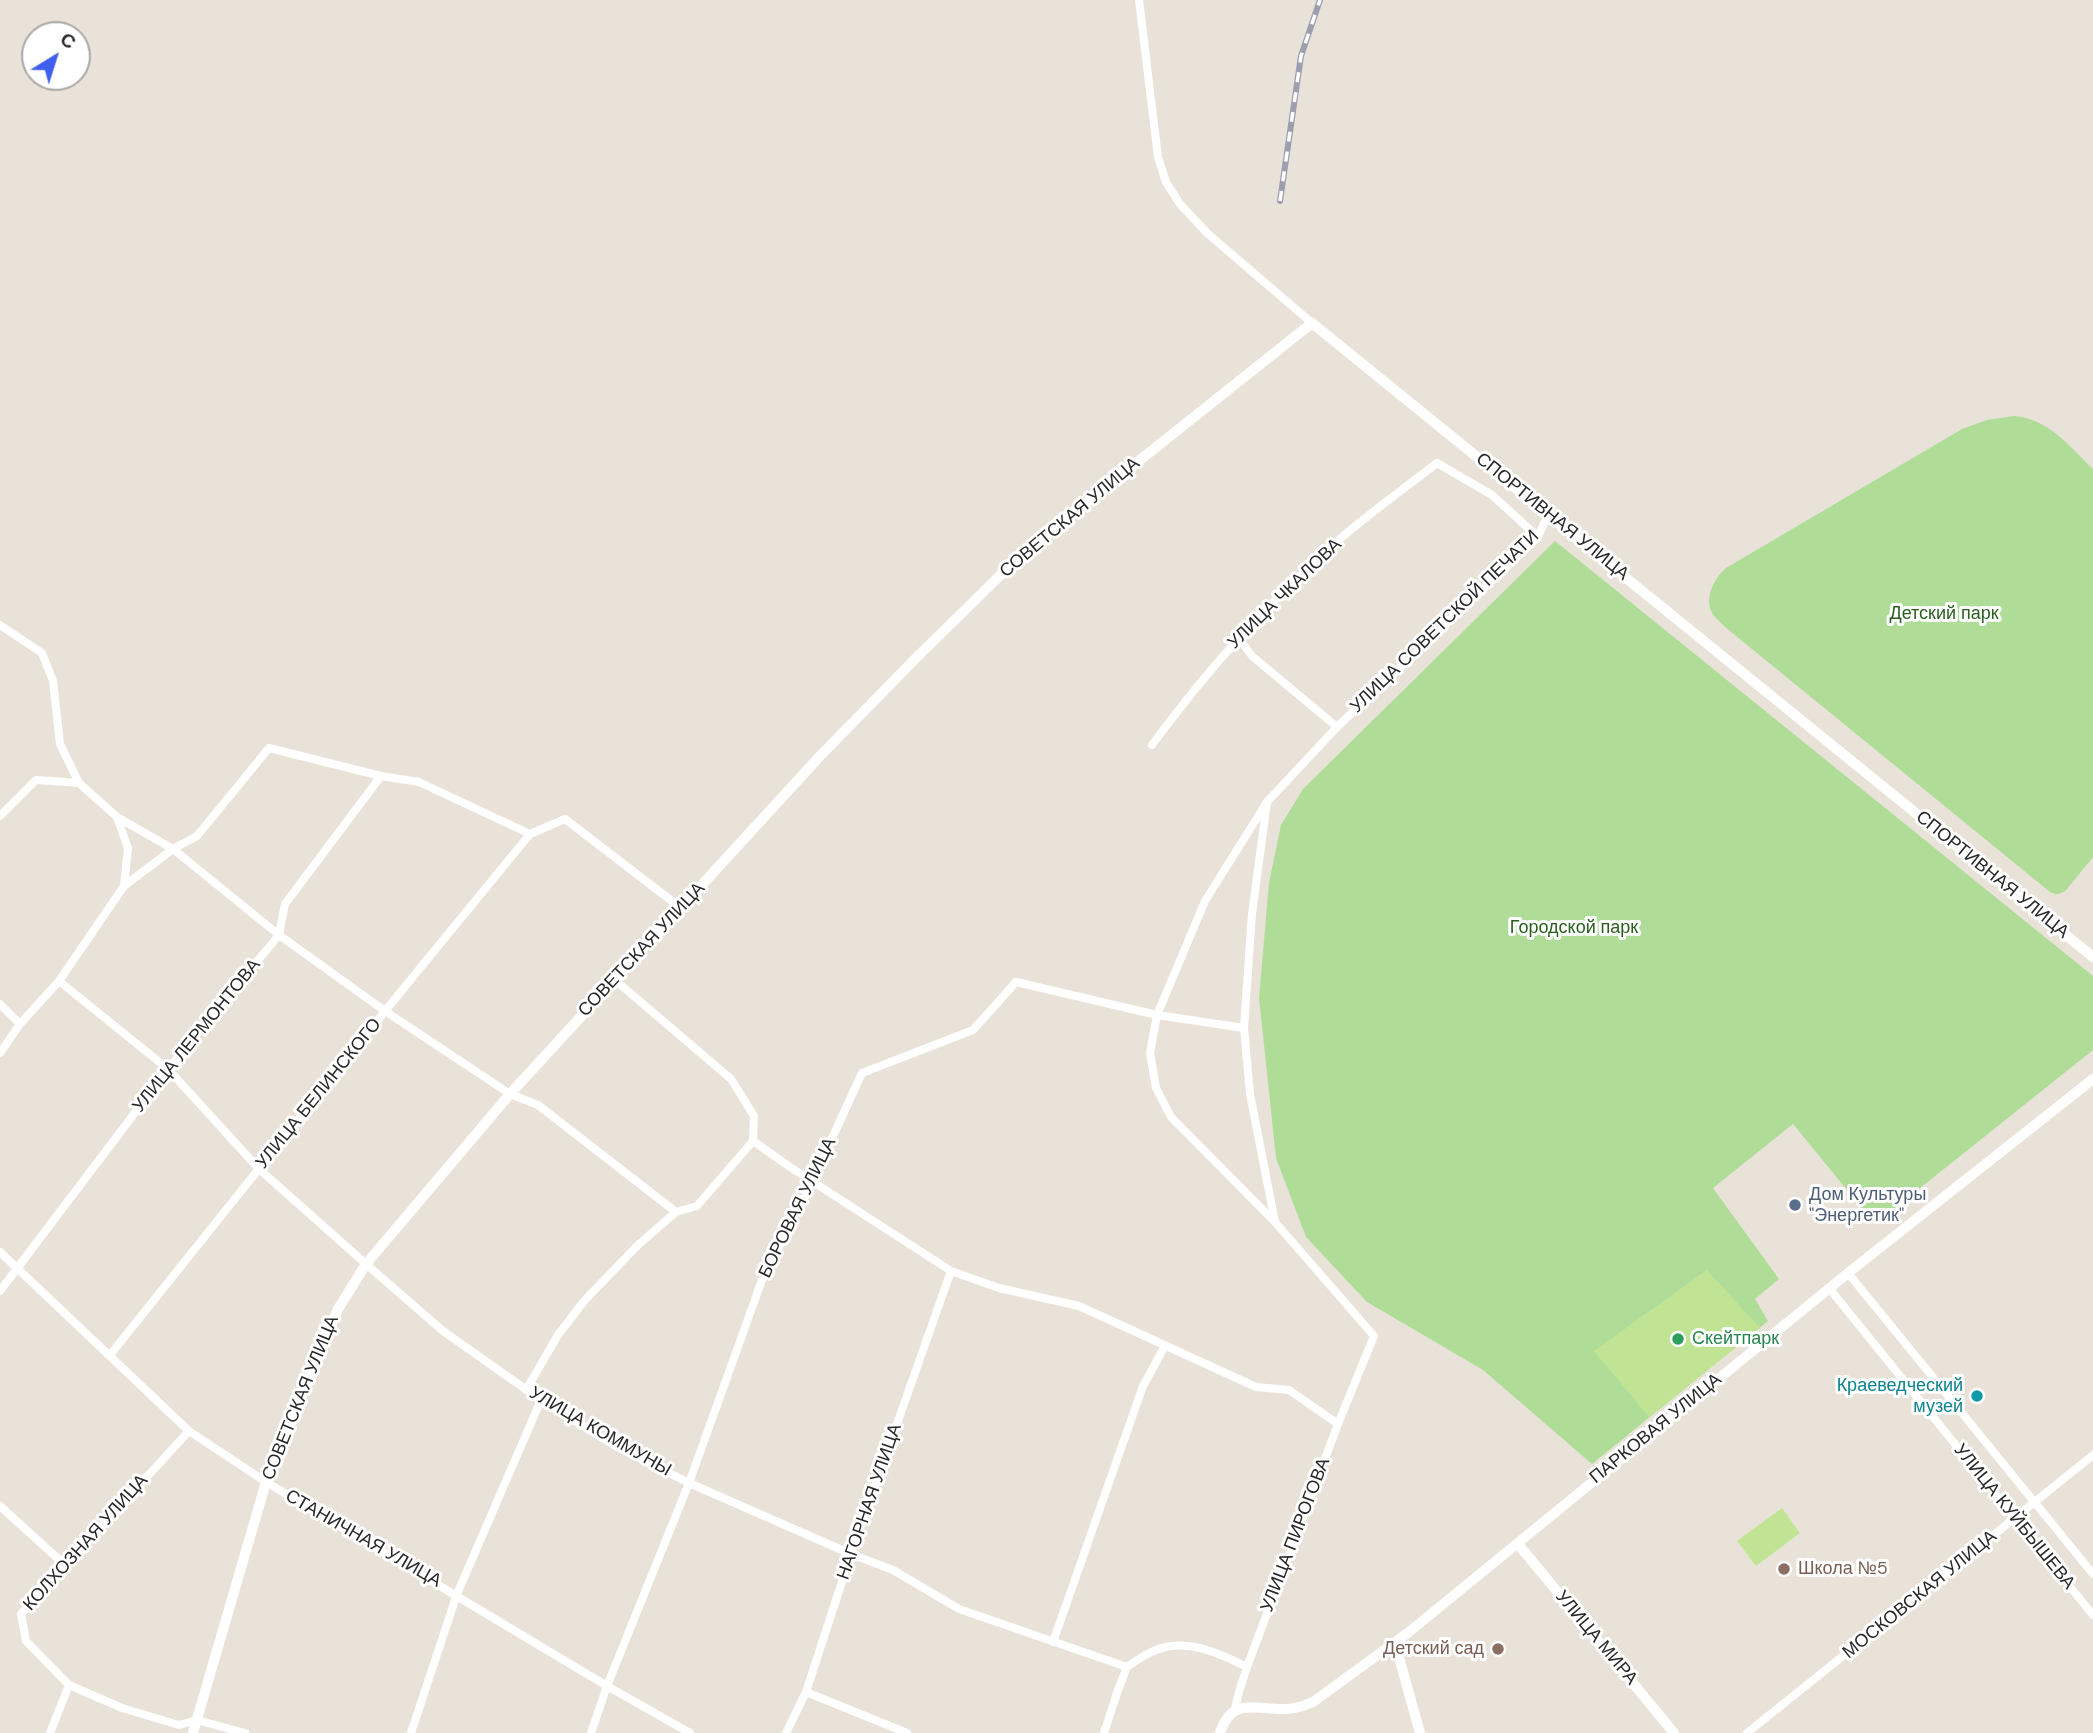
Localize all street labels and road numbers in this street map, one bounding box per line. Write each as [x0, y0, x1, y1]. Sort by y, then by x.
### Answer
street label: СПОРТИВНАЯ УЛИЦА [1471, 449, 1633, 585]
street label: СОВЕТСКАЯ УЛИЦА [996, 453, 1144, 583]
street label: УЛИЦА СОВЕТСКОЙ ПЕЧАТИ [1346, 526, 1544, 718]
street label: УЛИЦА ЧКАЛОВА [1224, 534, 1346, 654]
street label: СПОРТИВНАЯ УЛИЦА [1911, 807, 2073, 943]
street label: СОВЕТСКАЯ УЛИЦА [574, 878, 710, 1022]
street label: УЛИЦА ЛЕРМОНТОВА [129, 955, 265, 1117]
street label: УЛИЦА БЕЛИНСКОГО [252, 1014, 386, 1174]
street label: БОРОВАЯ УЛИЦА [755, 1134, 841, 1282]
street label: СОВЕТСКАЯ УЛИЦА [258, 1312, 344, 1484]
street label: ПАРКОВАЯ УЛИЦА [1586, 1369, 1726, 1489]
street label: УЛИЦА КОММУНЫ [525, 1383, 675, 1481]
street label: НАГОРНАЯ УЛИЦА [833, 1421, 907, 1583]
street label: УЛИЦА КУЙБЫШЕВА [1949, 1440, 2079, 1594]
street label: УЛИЦА ПИРОГОВА [1257, 1455, 1335, 1615]
street label: КОЛХОЗНАЯ УЛИЦА [19, 1470, 153, 1616]
street label: СТАНИЧНАЯ УЛИЦА [281, 1486, 445, 1592]
street label: МОСКОВСКАЯ УЛИЦА [1839, 1526, 2001, 1664]
street label: УЛИЦА МИРА [1550, 1586, 1642, 1690]

